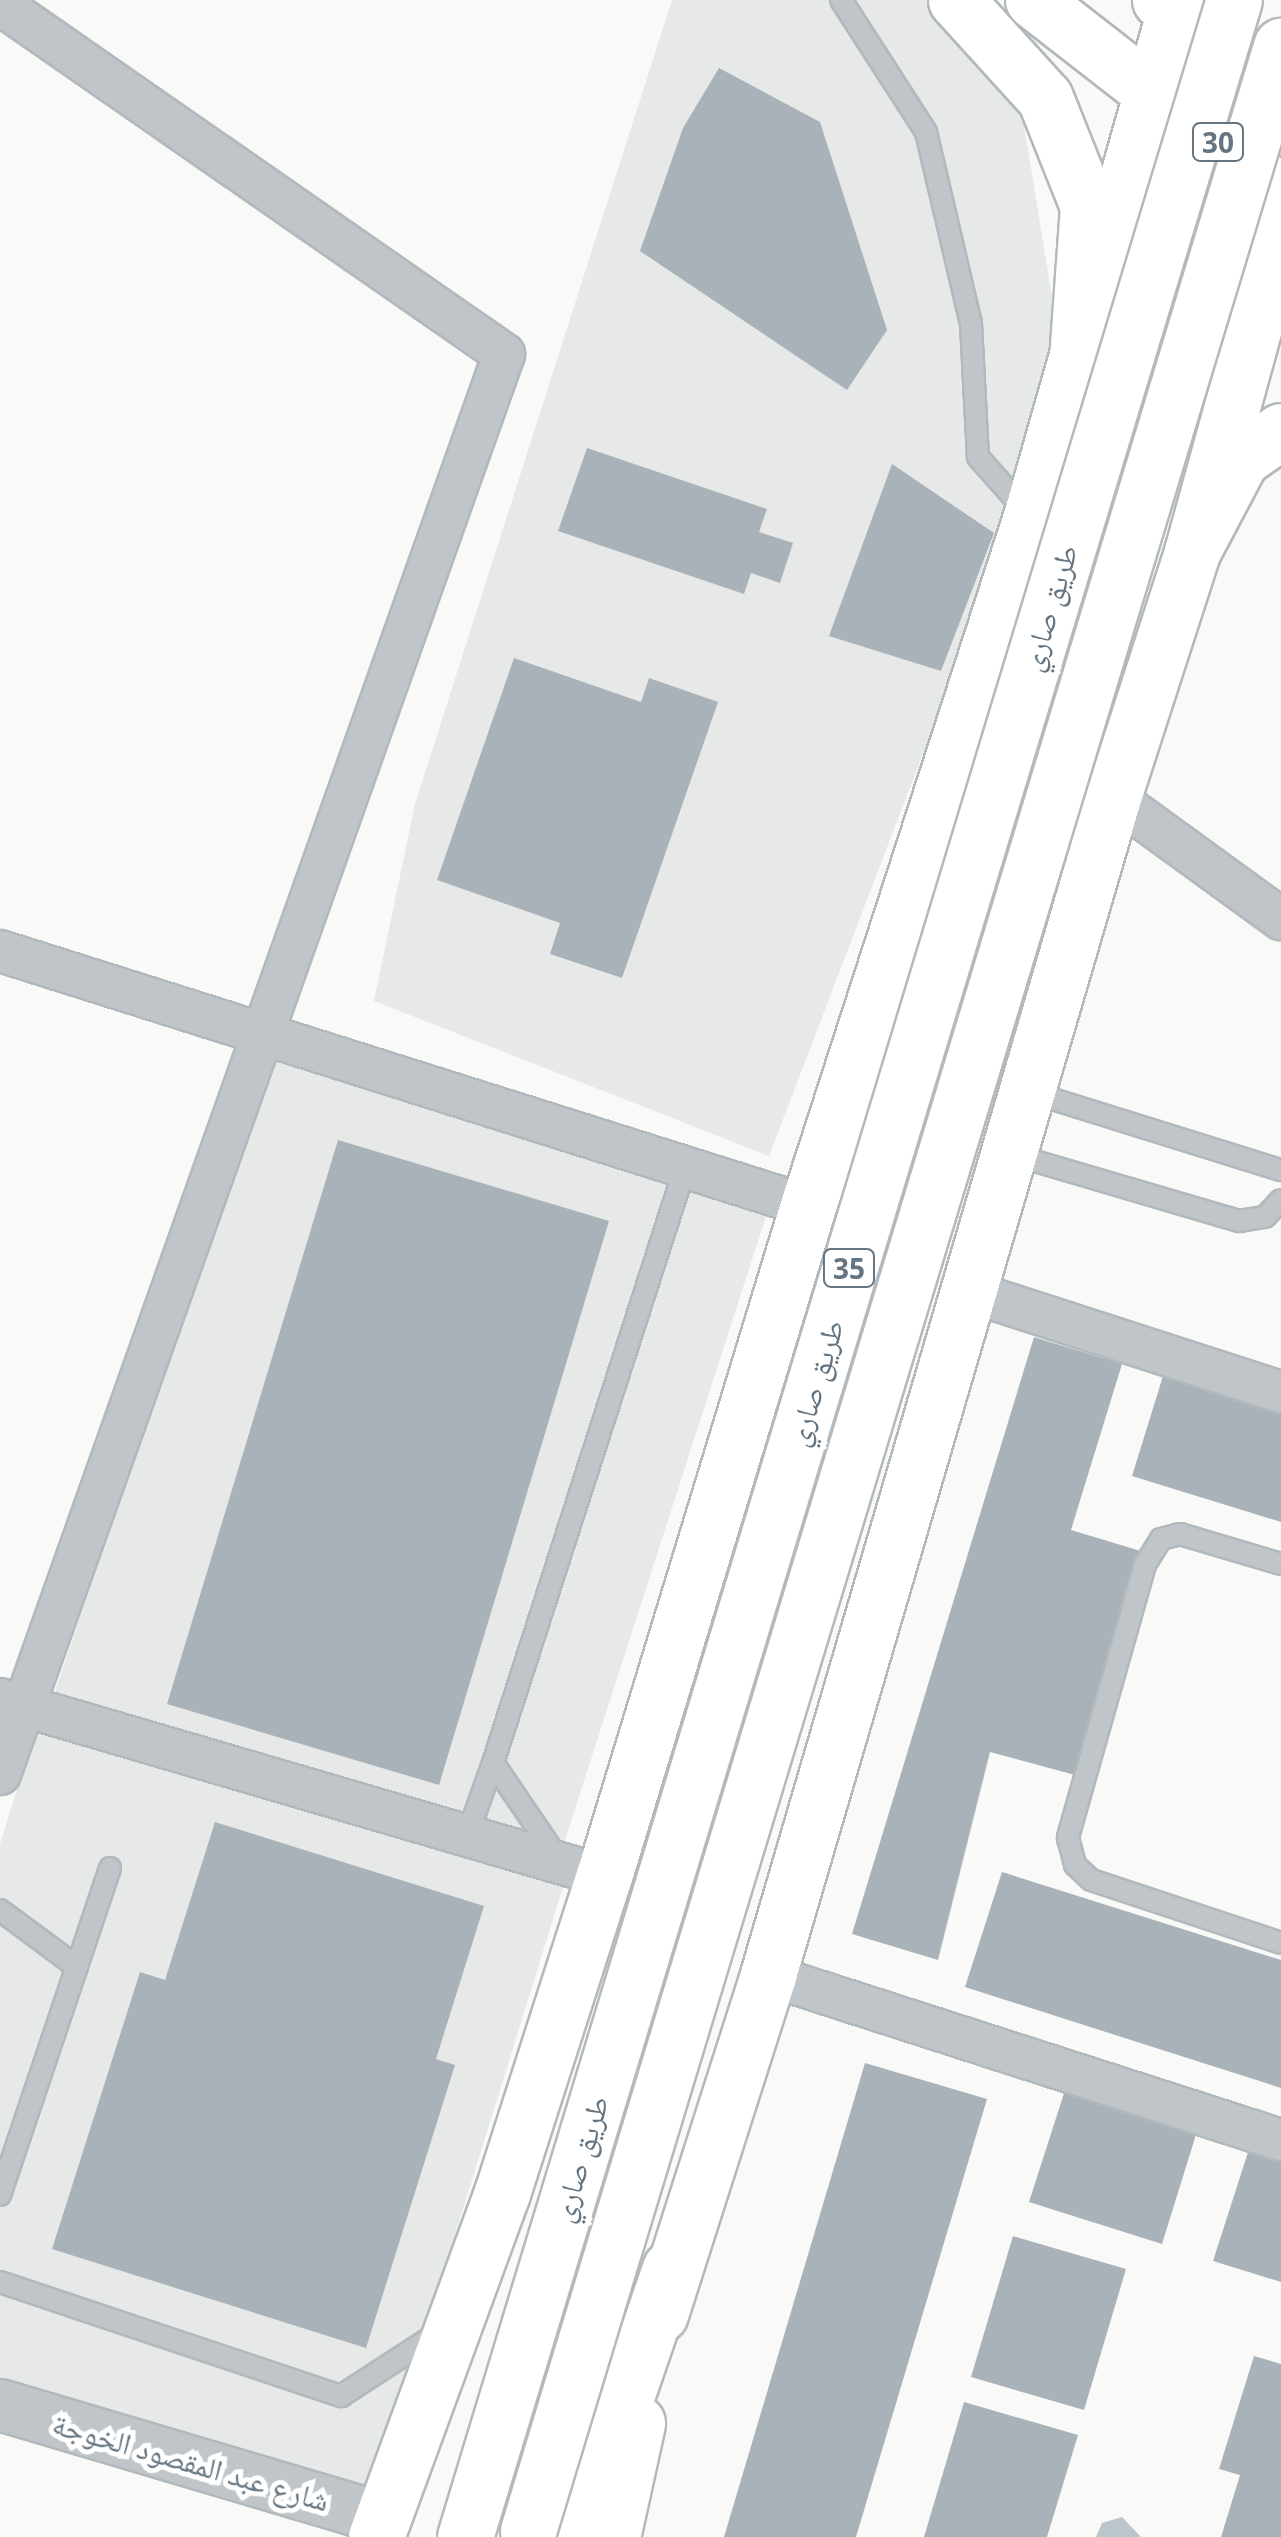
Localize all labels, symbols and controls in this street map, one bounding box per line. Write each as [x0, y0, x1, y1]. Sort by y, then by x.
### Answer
road number: 30 [1190, 119, 1246, 165]
street label: طريق صاري [1013, 540, 1085, 676]
road number: 35 [822, 1245, 876, 1291]
street label: طريق صاري [779, 1315, 851, 1451]
street label: طريق صاري [544, 2091, 616, 2227]
street label: شارع عبد المقصود الخوجة [49, 2405, 333, 2519]

